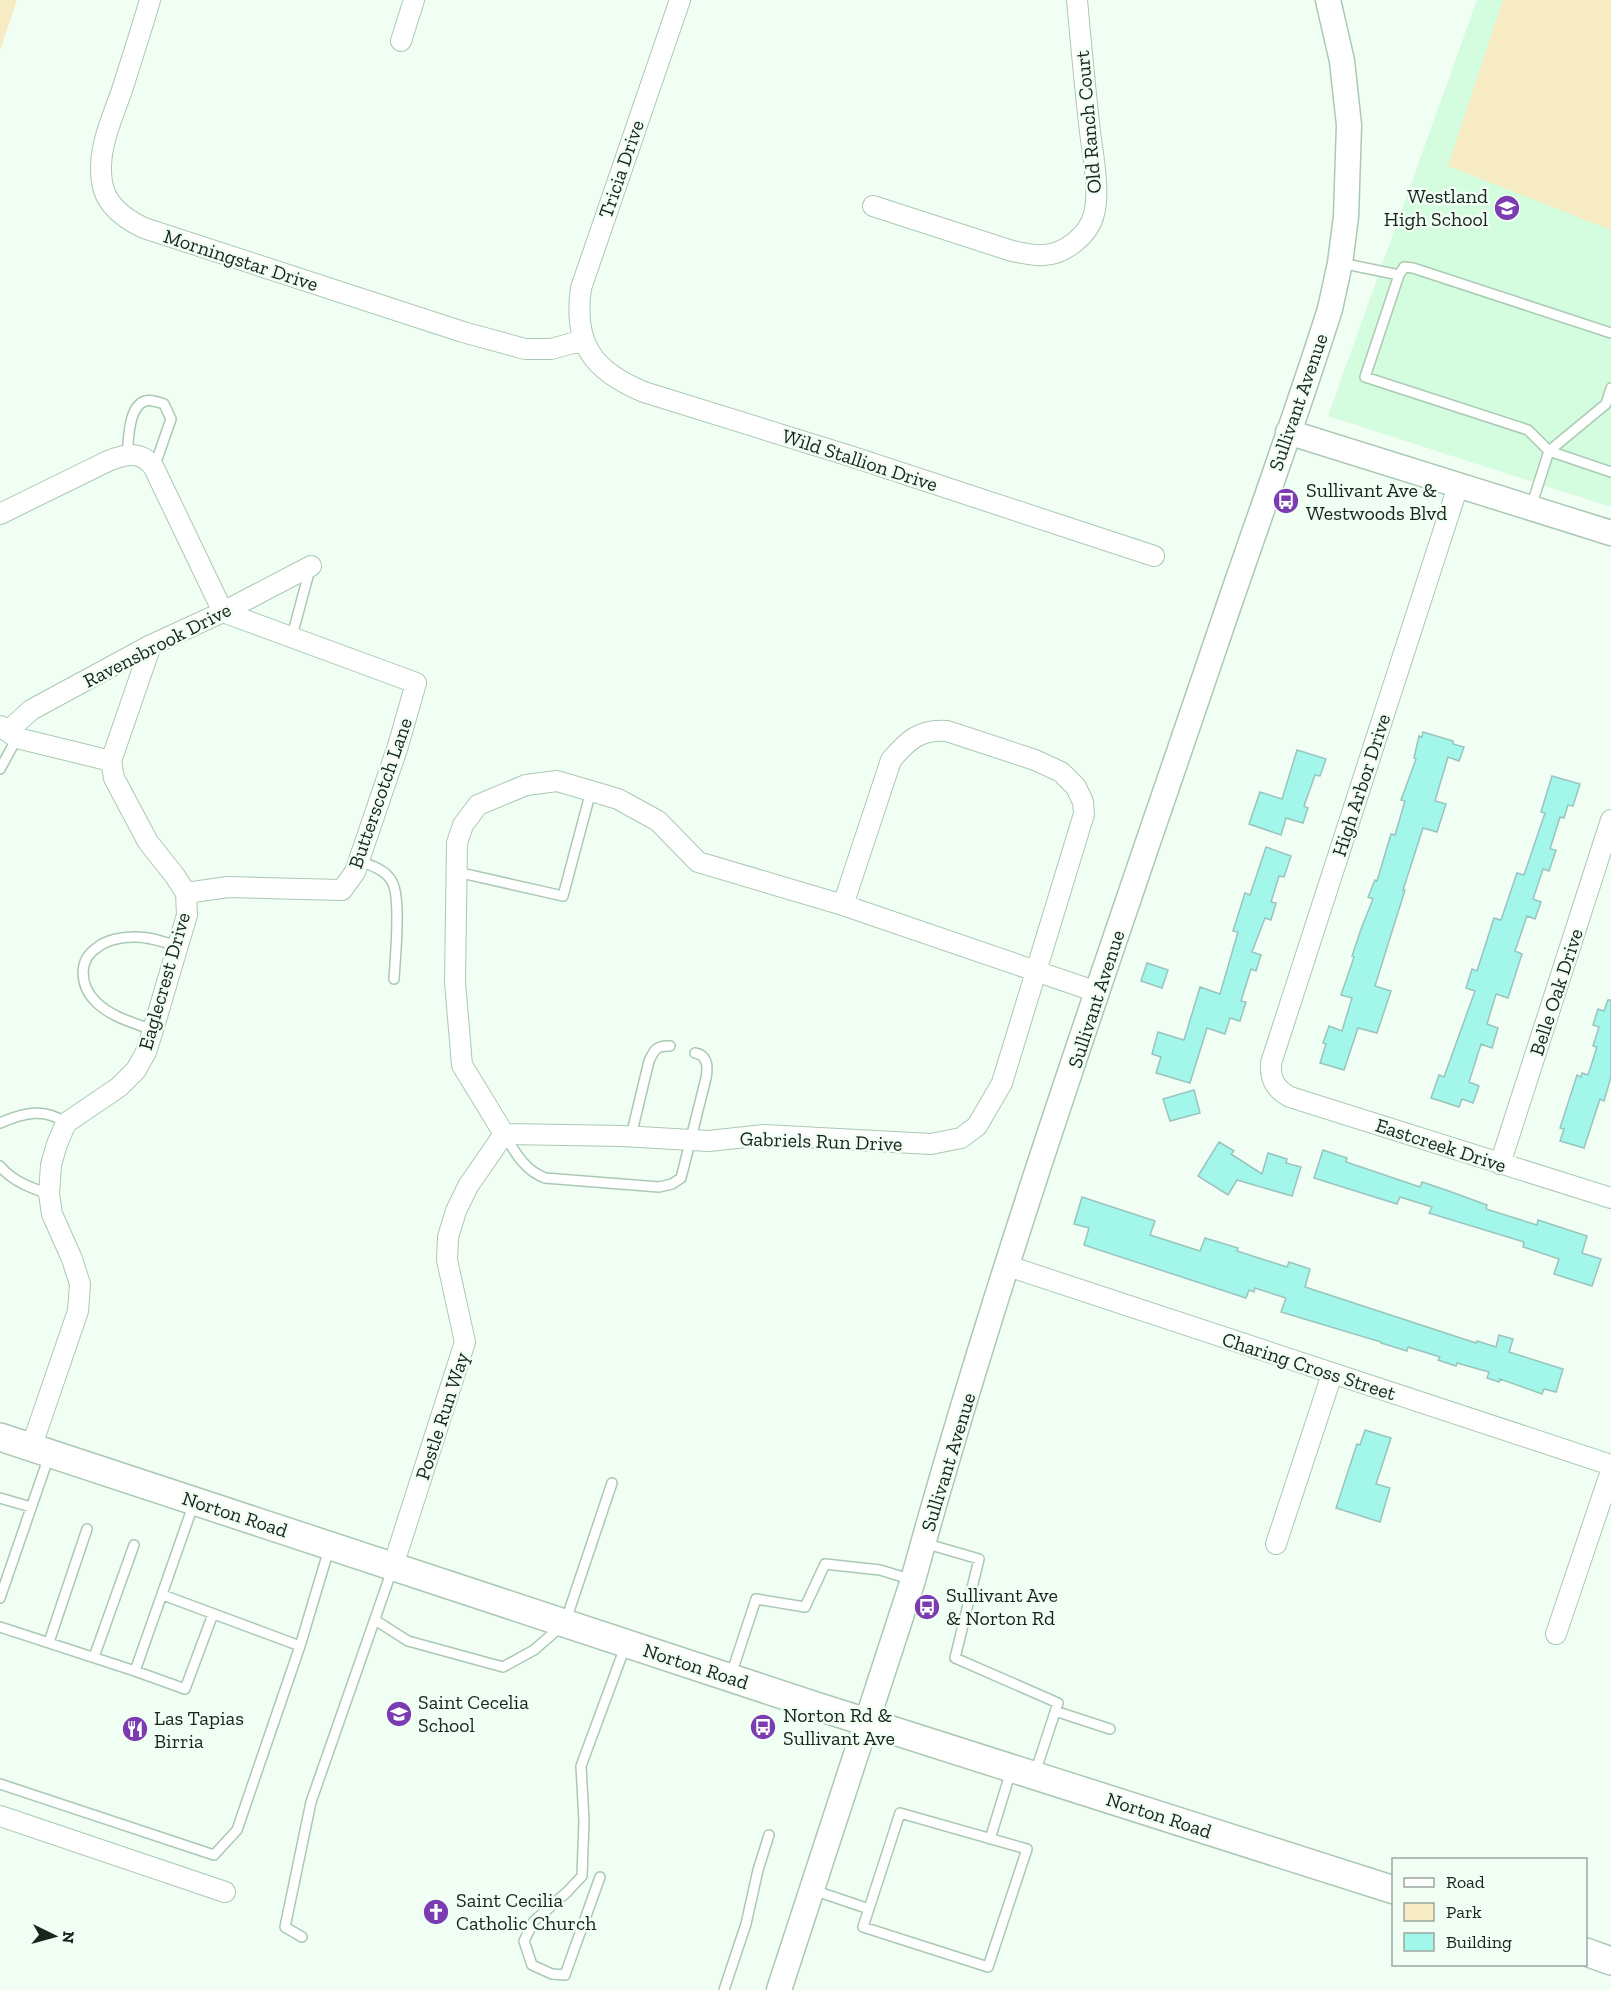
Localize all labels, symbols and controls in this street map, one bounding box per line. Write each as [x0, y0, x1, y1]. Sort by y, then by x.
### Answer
street label: Old Ranch Court [1070, 49, 1106, 195]
street label: Tricia Drive [593, 117, 649, 221]
place label: Westland High School [1384, 184, 1488, 231]
school or university icon: Westland High School [1492, 193, 1522, 223]
street label: Morningstar Drive [161, 224, 321, 296]
street label: Sullivant Avenue [1263, 330, 1333, 474]
street label: Wild Stallion Drive [779, 424, 941, 496]
place label: Sullivant Ave & Westwoods Blvd [1306, 478, 1447, 525]
bus stop icon: Sullivant Ave & Westwoods Blvd [1271, 486, 1301, 516]
street label: Ravensbrook Drive [79, 597, 235, 693]
street label: High Arbor Drive [1327, 711, 1395, 859]
street label: Butterscotch Lane [343, 714, 417, 872]
street label: Eaglecrest Drive [133, 909, 195, 1053]
street label: Belle Oak Drive [1524, 925, 1588, 1059]
street label: Sullivant Avenue [1062, 927, 1130, 1071]
street label: Eastcreek Drive [1373, 1113, 1509, 1177]
street label: Gabriels Run Drive [739, 1126, 903, 1156]
street label: Charing Cross Street [1219, 1327, 1399, 1406]
street label: Postle Run Way [410, 1348, 474, 1483]
street label: Sullivant Avenue [915, 1390, 981, 1534]
street label: Norton Road [179, 1486, 291, 1542]
place label: Sullivant Ave & Norton Rd [946, 1583, 1058, 1630]
bus stop icon: Sullivant Ave & Norton Rd [912, 1592, 942, 1622]
street label: Norton Road [640, 1638, 752, 1694]
place label: Saint Cecelia School [418, 1690, 529, 1737]
school or university icon: Saint Cecelia School [384, 1699, 414, 1729]
place label: Norton Rd & Sullivant Ave [783, 1703, 895, 1750]
place label: Las Tapias Birria [154, 1706, 244, 1753]
bus stop icon: Norton Rd & Sullivant Ave [748, 1712, 778, 1742]
restaurant icon: Las Tapias Birria [120, 1714, 150, 1744]
street label: Norton Road [1103, 1787, 1215, 1843]
legend [1392, 1858, 1587, 1966]
text: Road [1446, 1871, 1485, 1893]
place label: Saint Cecilia Catholic Church [456, 1888, 597, 1935]
church icon: Saint Cecilia Catholic Church [421, 1897, 451, 1927]
text: Park [1446, 1901, 1482, 1923]
north arrow [24, 1906, 84, 1966]
text: N [58, 1930, 78, 1944]
text: Building [1446, 1931, 1512, 1953]

